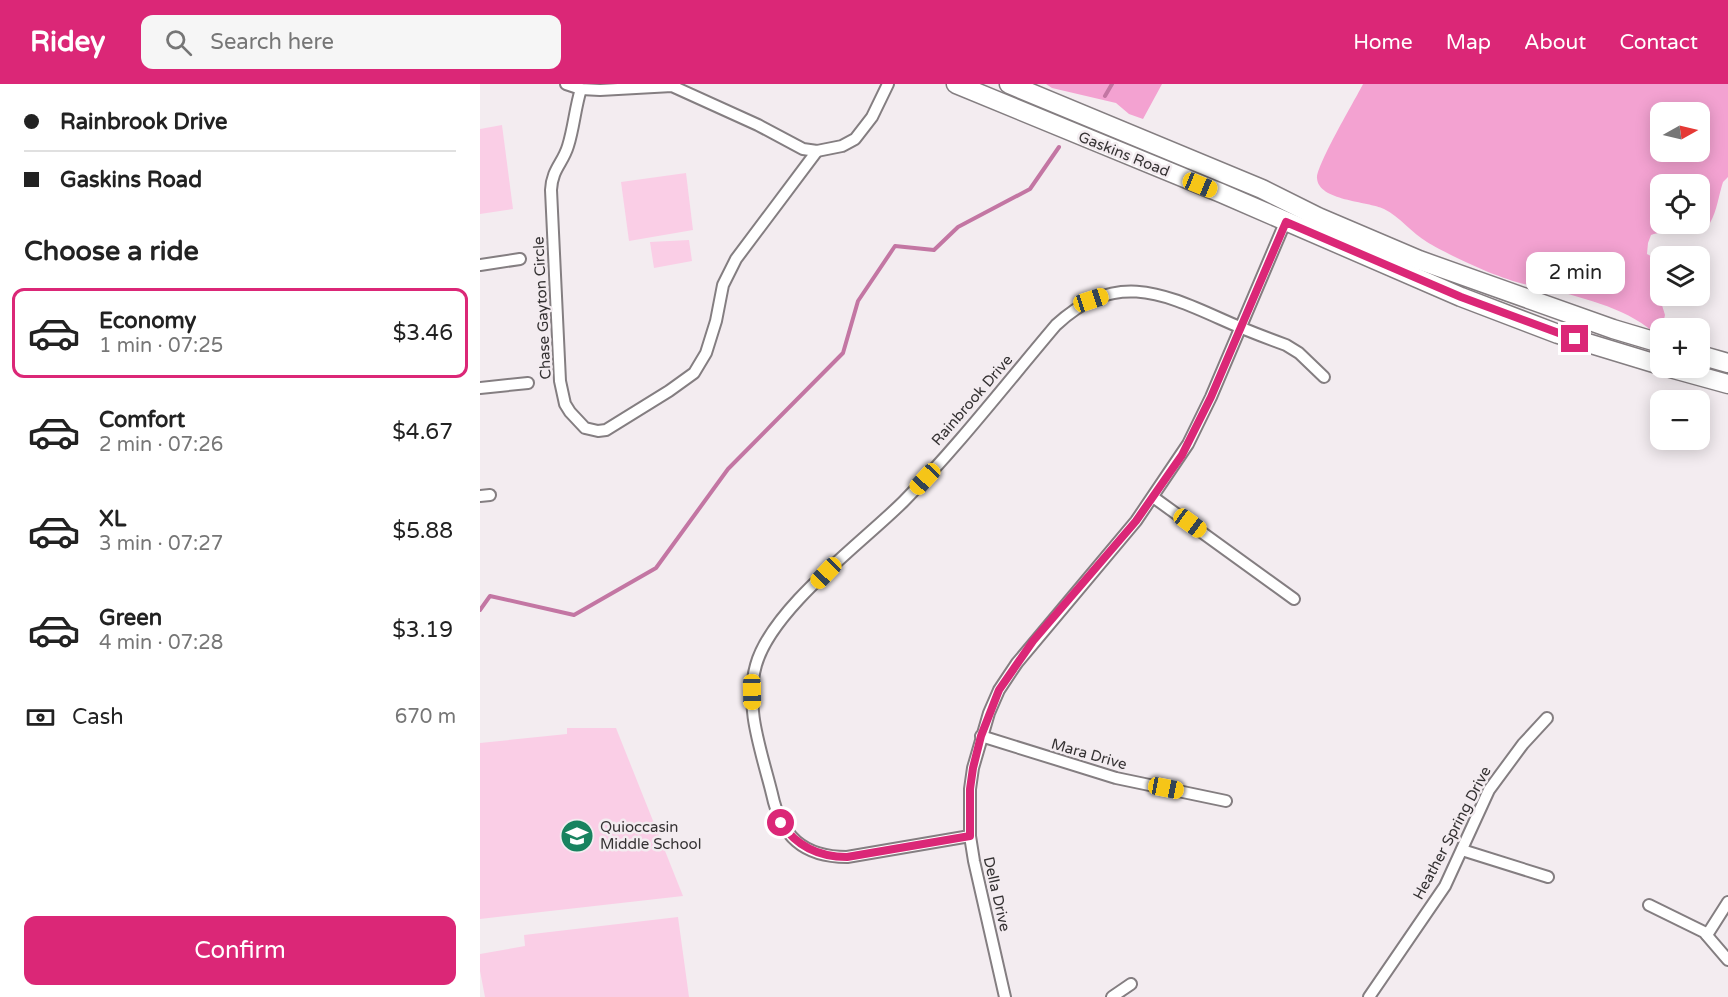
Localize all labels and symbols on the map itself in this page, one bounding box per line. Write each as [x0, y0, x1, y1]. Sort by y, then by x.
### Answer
north arrow [1650, 102, 1710, 162]
street label: Gaskins Road [1076, 128, 1172, 180]
car [1180, 170, 1220, 200]
street label: Chase Gayton Circle [529, 236, 555, 380]
callout: 2 min [1526, 252, 1624, 294]
car [1071, 286, 1111, 314]
route end [1561, 325, 1588, 352]
street label: Rainbrook Drive [928, 351, 1016, 449]
car [906, 460, 944, 498]
car [1170, 505, 1210, 541]
car [807, 554, 845, 592]
car [743, 674, 761, 710]
street label: Mara Drive [1049, 735, 1129, 773]
street label: Heather Spring Drive [1409, 763, 1495, 903]
car [1147, 776, 1185, 800]
route start [767, 809, 794, 836]
school or university icon: Quioccasin Middle School [559, 818, 595, 854]
place label: Quioccasin Middle School [600, 818, 701, 853]
street label: Della Drive [980, 855, 1014, 933]

